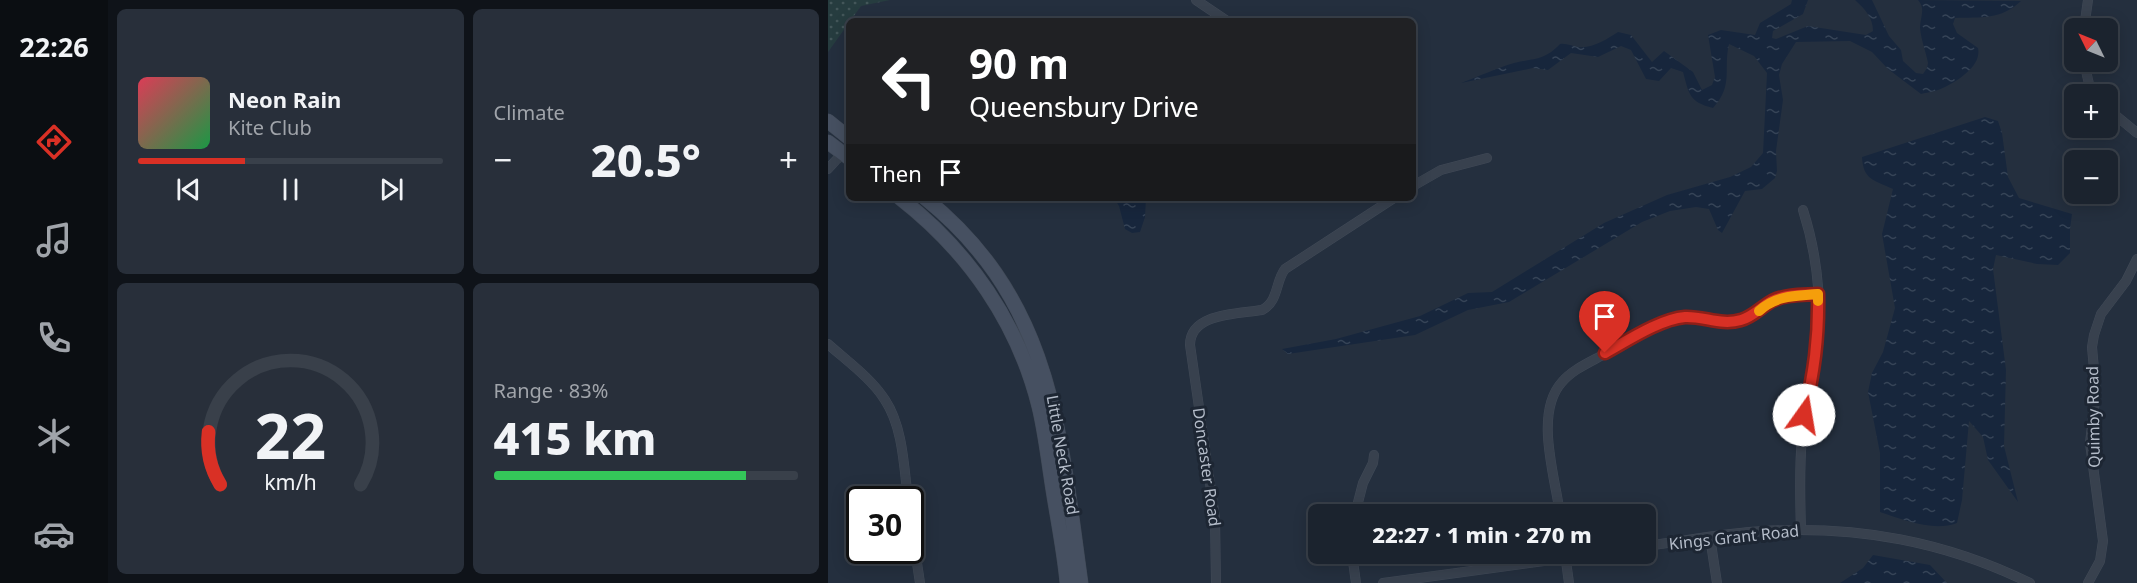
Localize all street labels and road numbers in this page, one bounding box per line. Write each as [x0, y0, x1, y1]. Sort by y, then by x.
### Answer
street label: Quimby Road [2081, 366, 2105, 468]
street label: Little Neck Road [1042, 393, 1084, 517]
street label: Doncaster Road [1188, 406, 1226, 528]
street label: Kings Grant Road [1668, 519, 1800, 555]

